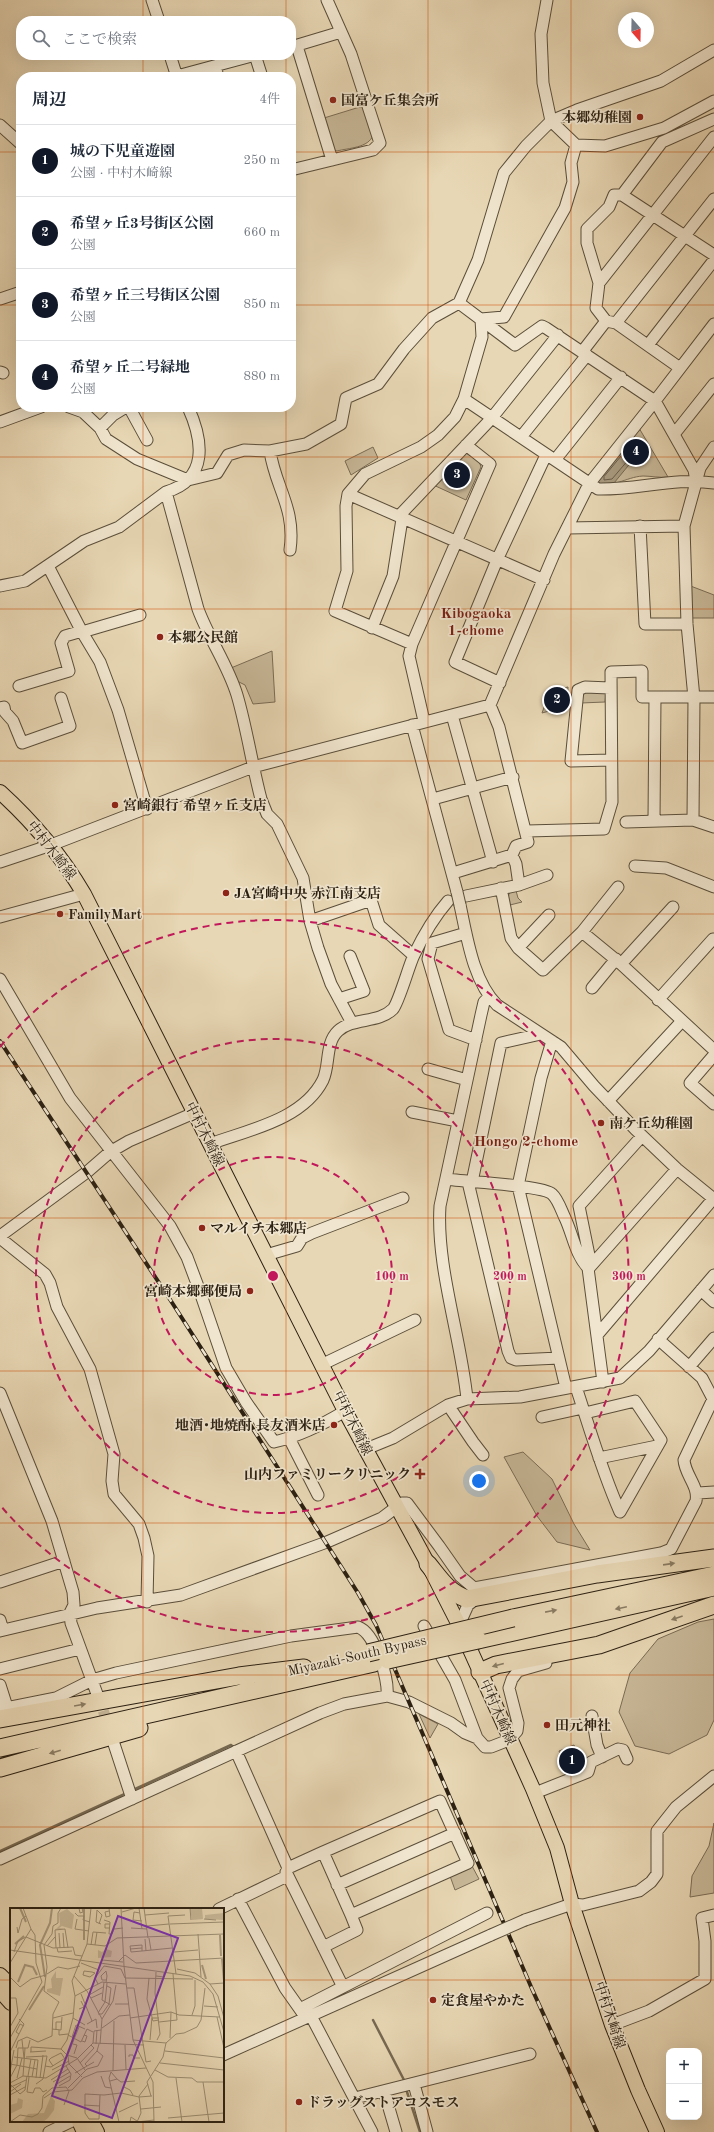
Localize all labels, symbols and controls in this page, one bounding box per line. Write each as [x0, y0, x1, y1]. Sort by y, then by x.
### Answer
north arrow [618, 12, 654, 48]
search box [16, 16, 296, 60]
icon: search [30, 27, 52, 49]
text: ここで検索 [62, 33, 137, 48]
text: 周辺 [32, 92, 66, 109]
place label: 国富ケ丘集会所 [341, 92, 439, 108]
text: 4件 [259, 93, 280, 106]
marker: 国富ケ丘集会所 [328, 95, 338, 105]
place label: 本郷幼稚園 [562, 110, 632, 125]
marker: 本郷幼稚園 [635, 112, 645, 122]
text: 城の下児童遊園 [70, 145, 175, 160]
text: 1 [41, 154, 49, 167]
text: 250 m [243, 154, 280, 167]
text: 公園 · 中村木崎線 [70, 167, 172, 180]
text: 希望ヶ丘3号街区公園 [70, 217, 214, 232]
text: 2 [41, 226, 49, 239]
text: 660 m [243, 226, 280, 239]
text: 公園 [70, 239, 96, 252]
text: 希望ヶ丘三号街区公園 [70, 289, 220, 304]
text: 3 [41, 298, 49, 311]
text: 850 m [243, 298, 280, 311]
text: 公園 [70, 311, 96, 324]
text: 希望ヶ丘二号緑地 [70, 361, 190, 376]
text: 4 [41, 370, 49, 383]
text: 880 m [243, 370, 280, 383]
text: 公園 [70, 383, 96, 396]
pin: 4 [623, 437, 649, 467]
pin: 3 [444, 460, 470, 490]
district label: Kibogaoka 1-chome [441, 607, 512, 639]
place label: 本郷公民館 [168, 630, 238, 645]
marker: 本郷公民館 [155, 632, 165, 642]
pin: 2 [544, 685, 570, 715]
place label: 宮崎銀行 希望ヶ丘支店 [123, 797, 267, 813]
marker: 宮崎銀行 希望ヶ丘支店 [110, 800, 120, 810]
street label: 中村木崎線 [24, 818, 79, 883]
place label: JA宮崎中央 赤江南支店 [234, 885, 381, 901]
marker: JA宮崎中央 赤江南支店 [221, 888, 231, 898]
place label: FamilyMart [68, 908, 142, 922]
marker: FamilyMart [55, 909, 65, 919]
street label: 中村木崎線 [182, 1100, 227, 1169]
place label: 南ケ丘幼稚園 [609, 1116, 693, 1131]
marker: 南ケ丘幼稚園 [596, 1118, 606, 1128]
district label: Hongo 2-chome [474, 1135, 578, 1150]
place label: マルイチ本郷店 [210, 1221, 307, 1236]
marker: マルイチ本郷店 [197, 1223, 207, 1233]
centre of rings [266, 1269, 280, 1283]
text: 100 m [375, 1271, 409, 1283]
text: 200 m [493, 1271, 527, 1283]
text: 300 m [612, 1271, 646, 1283]
place label: 宮崎本郷郵便局 [144, 1283, 242, 1299]
marker: 宮崎本郷郵便局 [245, 1286, 255, 1296]
street label: 中村木崎線 [330, 1389, 375, 1458]
place label: 地酒･地焼酎 長友酒米店 [175, 1417, 326, 1433]
marker: 地酒･地焼酎 長友酒米店 [329, 1420, 339, 1430]
place label: 山内ファミリークリニック [244, 1467, 411, 1482]
marker: 山内ファミリークリニック [414, 1468, 426, 1480]
your location [469, 1471, 489, 1491]
one-way arrow [663, 1561, 675, 1567]
one-way arrow [615, 1606, 628, 1612]
one-way arrow [545, 1607, 557, 1613]
one-way arrow [671, 1615, 683, 1621]
street label: Miyazaki-South Bypass [287, 1633, 428, 1679]
one-way arrow [491, 1662, 503, 1668]
street label: 中村木崎線 [476, 1677, 519, 1747]
one-way arrow [74, 1702, 86, 1708]
place label: 田元神社 [555, 1718, 611, 1733]
marker: 田元神社 [542, 1720, 552, 1730]
pin: 1 [559, 1746, 585, 1776]
one-way arrow [49, 1749, 61, 1755]
inset map [10, 1908, 224, 2122]
street label: 中村木崎線 [591, 1980, 628, 2051]
place label: 定食屋やかた [441, 1993, 525, 2008]
marker: 定食屋やかた [428, 1995, 438, 2005]
map controls [666, 2048, 702, 2120]
button: + [666, 2048, 702, 2084]
button: − [666, 2084, 702, 2120]
place label: ドラッグストアコスモス [307, 2095, 459, 2110]
marker: ドラッグストアコスモス [294, 2097, 304, 2107]

